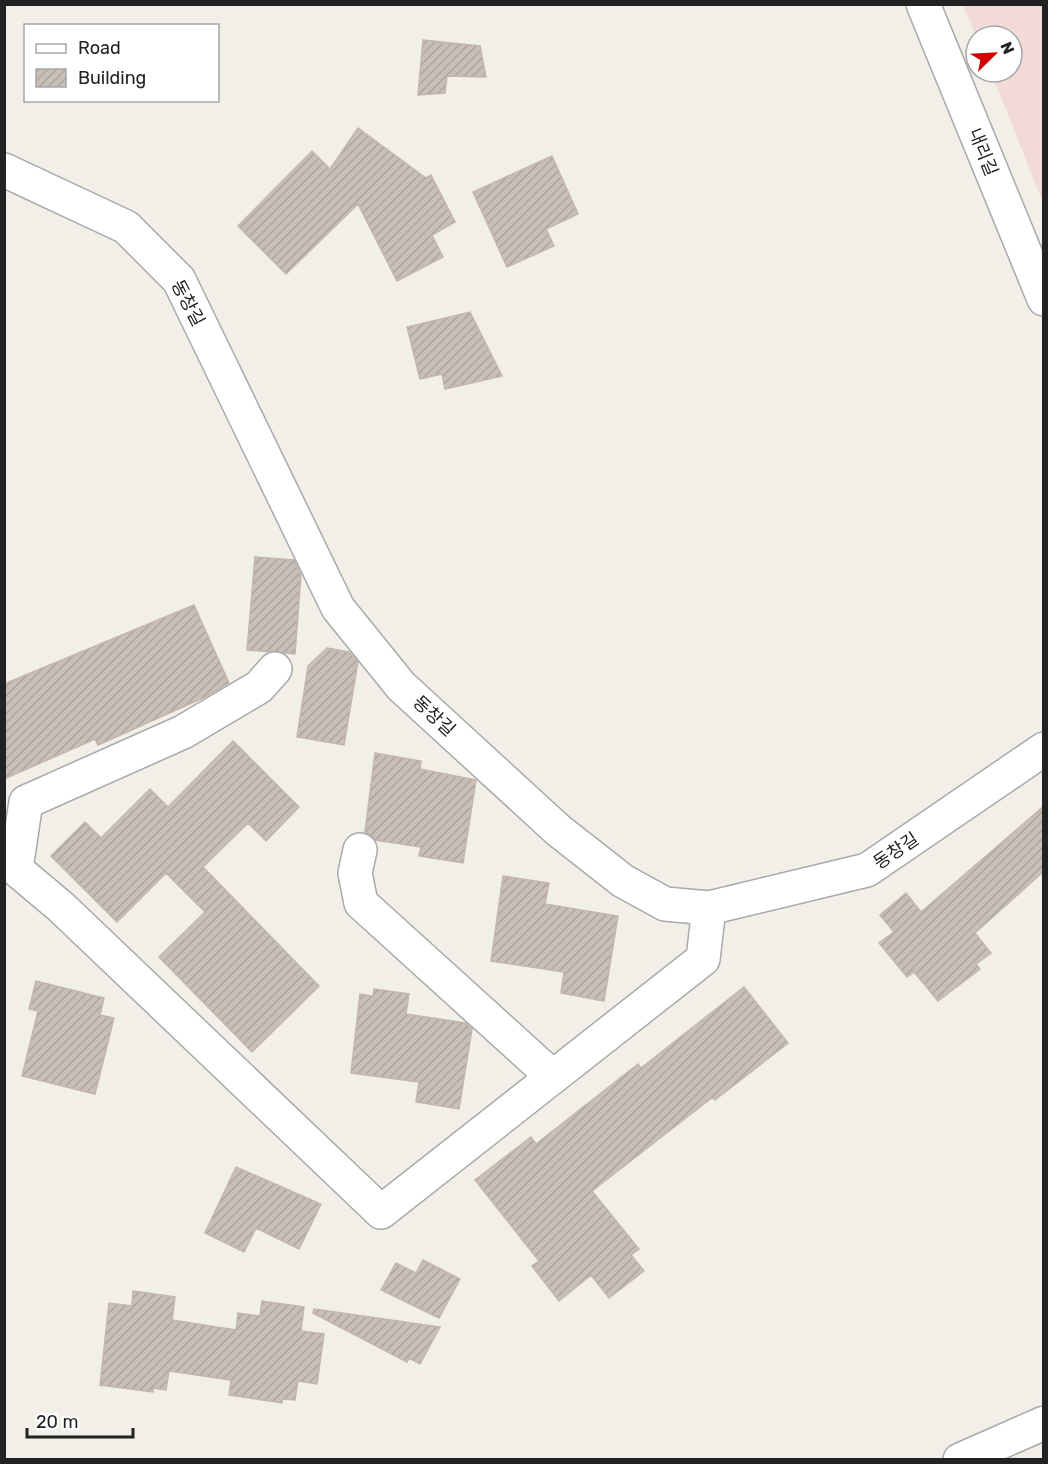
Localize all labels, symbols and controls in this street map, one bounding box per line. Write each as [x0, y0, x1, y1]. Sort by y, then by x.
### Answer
legend [24, 24, 219, 102]
north arrow [964, 24, 1024, 84]
text: Road [78, 37, 121, 59]
text: N [996, 39, 1018, 57]
text: Building [78, 67, 146, 89]
street label: 내리길 [963, 125, 1003, 179]
street label: 동창길 [167, 276, 209, 330]
street label: 동창길 [408, 691, 460, 741]
street label: 동창길 [869, 828, 923, 874]
scale bar [27, 1401, 134, 1439]
text: 20 m [36, 1411, 78, 1433]

